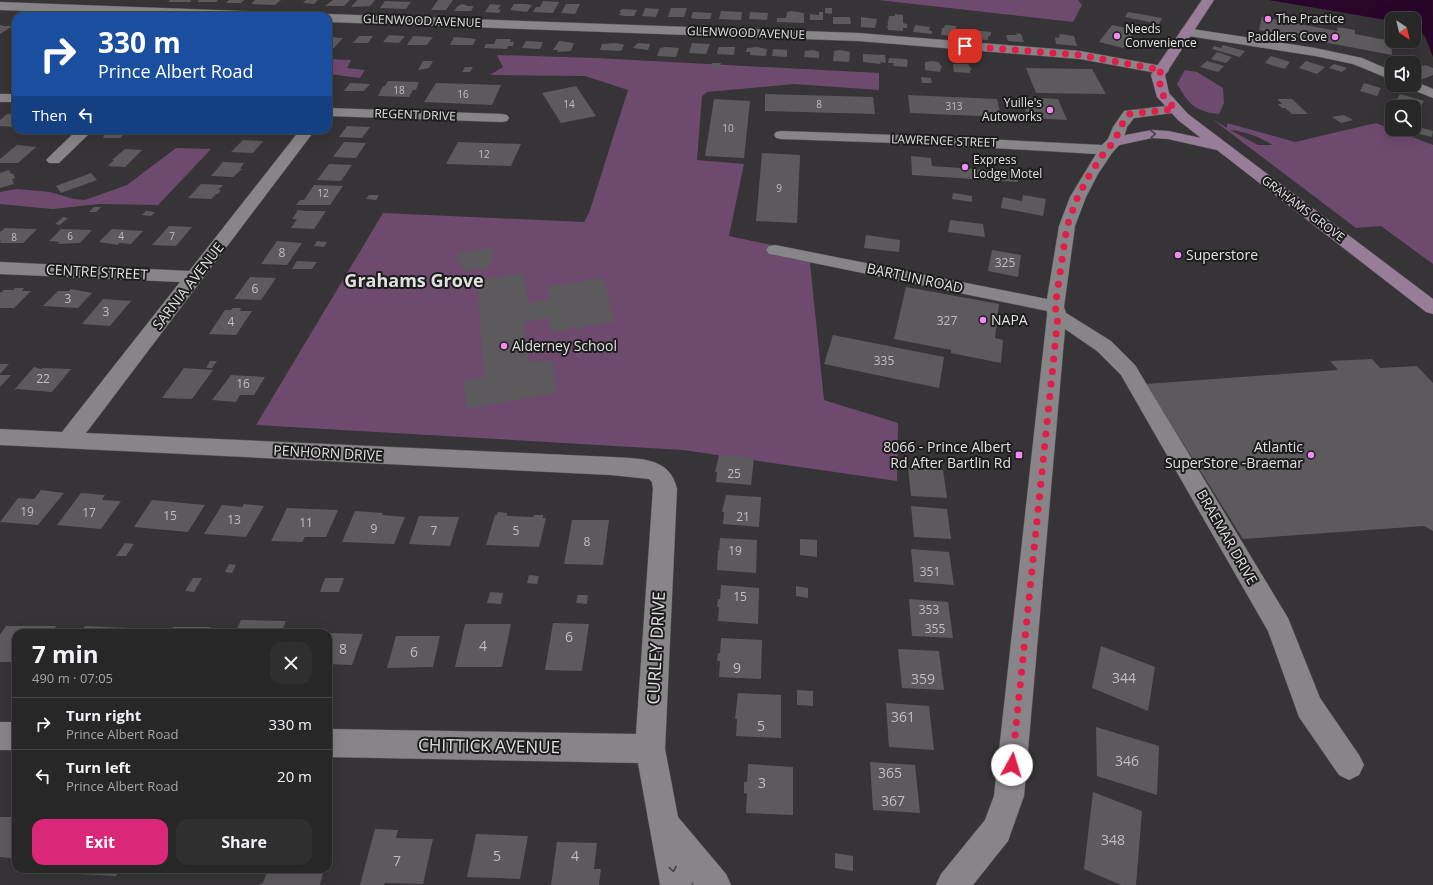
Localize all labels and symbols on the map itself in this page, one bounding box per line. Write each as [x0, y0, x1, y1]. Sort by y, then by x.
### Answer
street label: GLENWOOD AVENUE [363, 10, 481, 31]
place label: The Practice [1276, 10, 1344, 27]
north arrow [1385, 12, 1421, 48]
marker: The Practice [1263, 14, 1273, 24]
place label: Needs Convenience [1125, 20, 1197, 51]
street label: GLENWOOD AVENUE [687, 22, 805, 43]
place label: Paddlers Cove [1247, 28, 1327, 45]
pin [948, 29, 982, 63]
marker: Needs Convenience [1112, 31, 1122, 41]
marker: Paddlers Cove [1330, 32, 1340, 42]
house number: 18 [393, 83, 405, 97]
house number: 16 [457, 87, 469, 101]
place label: Yuille's Autoworks [982, 94, 1042, 125]
house number: 14 [563, 97, 575, 111]
house number: 8 [816, 97, 822, 111]
house number: 313 [945, 99, 963, 113]
street label: REGENT DRIVE [374, 105, 456, 124]
marker: Yuille's Autoworks [1045, 105, 1055, 115]
house number: 10 [722, 121, 734, 135]
street label: LAWRENCE STREET [891, 130, 998, 151]
one-way arrow [1150, 130, 1156, 138]
house number: 12 [478, 147, 490, 161]
place label: Express Lodge Motel [973, 151, 1042, 182]
marker: Express Lodge Motel [960, 162, 970, 172]
street label: GRAHAMS GROVE [1258, 172, 1348, 245]
house number: 9 [776, 181, 782, 195]
house number: 12 [317, 186, 329, 200]
house number: 6 [67, 229, 73, 243]
house number: 4 [118, 229, 124, 243]
house number: 7 [169, 229, 175, 243]
house number: 8 [11, 230, 17, 244]
street label: SARNIA AVENUE [148, 238, 228, 333]
house number: 8 [279, 244, 286, 261]
place label: Superstore [1186, 245, 1258, 264]
marker: Superstore [1173, 250, 1183, 260]
house number: 325 [995, 254, 1015, 271]
street label: BARTLIN ROAD [865, 258, 965, 297]
street label: CENTRE STREET [45, 259, 149, 284]
district label: Grahams Grove [344, 268, 484, 292]
house number: 6 [252, 280, 259, 297]
house number: 3 [65, 290, 72, 307]
house number: 3 [103, 303, 110, 320]
place label: NAPA [991, 310, 1028, 329]
house number: 327 [937, 312, 957, 329]
house number: 4 [228, 313, 235, 330]
marker: NAPA [978, 315, 988, 325]
place label: Alderney School [512, 336, 617, 355]
marker: Alderney School [499, 341, 509, 351]
house number: 335 [874, 352, 894, 369]
house number: 22 [36, 370, 50, 387]
house number: 16 [236, 375, 250, 392]
place label: 8066 - Prince Albert Rd After Bartlin Rd [883, 437, 1011, 472]
place label: Atlantic SuperStore -Braemar [1165, 437, 1303, 472]
street label: PENHORN DRIVE [273, 440, 383, 465]
marker: 8066 - Prince Albert Rd After Bartlin Rd [1014, 450, 1024, 460]
marker: Atlantic SuperStore -Braemar [1306, 450, 1316, 460]
house number: 25 [727, 465, 741, 482]
street label: BRAEMAR DRIVE [1192, 486, 1262, 588]
house number: 19 [20, 503, 34, 520]
house number: 17 [82, 504, 96, 521]
house number: 15 [163, 507, 177, 524]
house number: 21 [736, 508, 750, 525]
house number: 13 [227, 511, 241, 528]
house number: 11 [299, 514, 313, 531]
house number: 9 [371, 520, 378, 537]
house number: 7 [431, 522, 438, 539]
house number: 5 [513, 522, 520, 539]
house number: 8 [584, 533, 591, 550]
house number: 19 [728, 542, 742, 559]
house number: 351 [920, 563, 940, 580]
house number: 15 [733, 588, 747, 605]
street label: CURLEY DRIVE [641, 591, 670, 705]
house number: 353 [919, 601, 939, 618]
house number: 355 [925, 620, 945, 637]
house number: 6 [565, 627, 573, 646]
house number: 4 [479, 636, 487, 655]
house number: 8 [339, 639, 347, 658]
house number: 6 [410, 642, 418, 661]
house number: 9 [733, 658, 741, 677]
house number: 344 [1112, 668, 1136, 687]
house number: 359 [911, 669, 935, 688]
house number: 361 [891, 707, 915, 726]
house number: 5 [757, 716, 765, 735]
street label: CHITTICK AVENUE [418, 733, 560, 758]
position arrow [991, 744, 1033, 786]
house number: 346 [1115, 751, 1139, 770]
house number: 365 [878, 763, 902, 782]
house number: 3 [758, 773, 766, 792]
house number: 367 [881, 791, 905, 810]
house number: 348 [1101, 830, 1125, 849]
house number: 5 [493, 846, 501, 865]
house number: 4 [571, 846, 579, 865]
house number: 7 [393, 851, 401, 870]
one-way arrow [668, 865, 677, 872]

